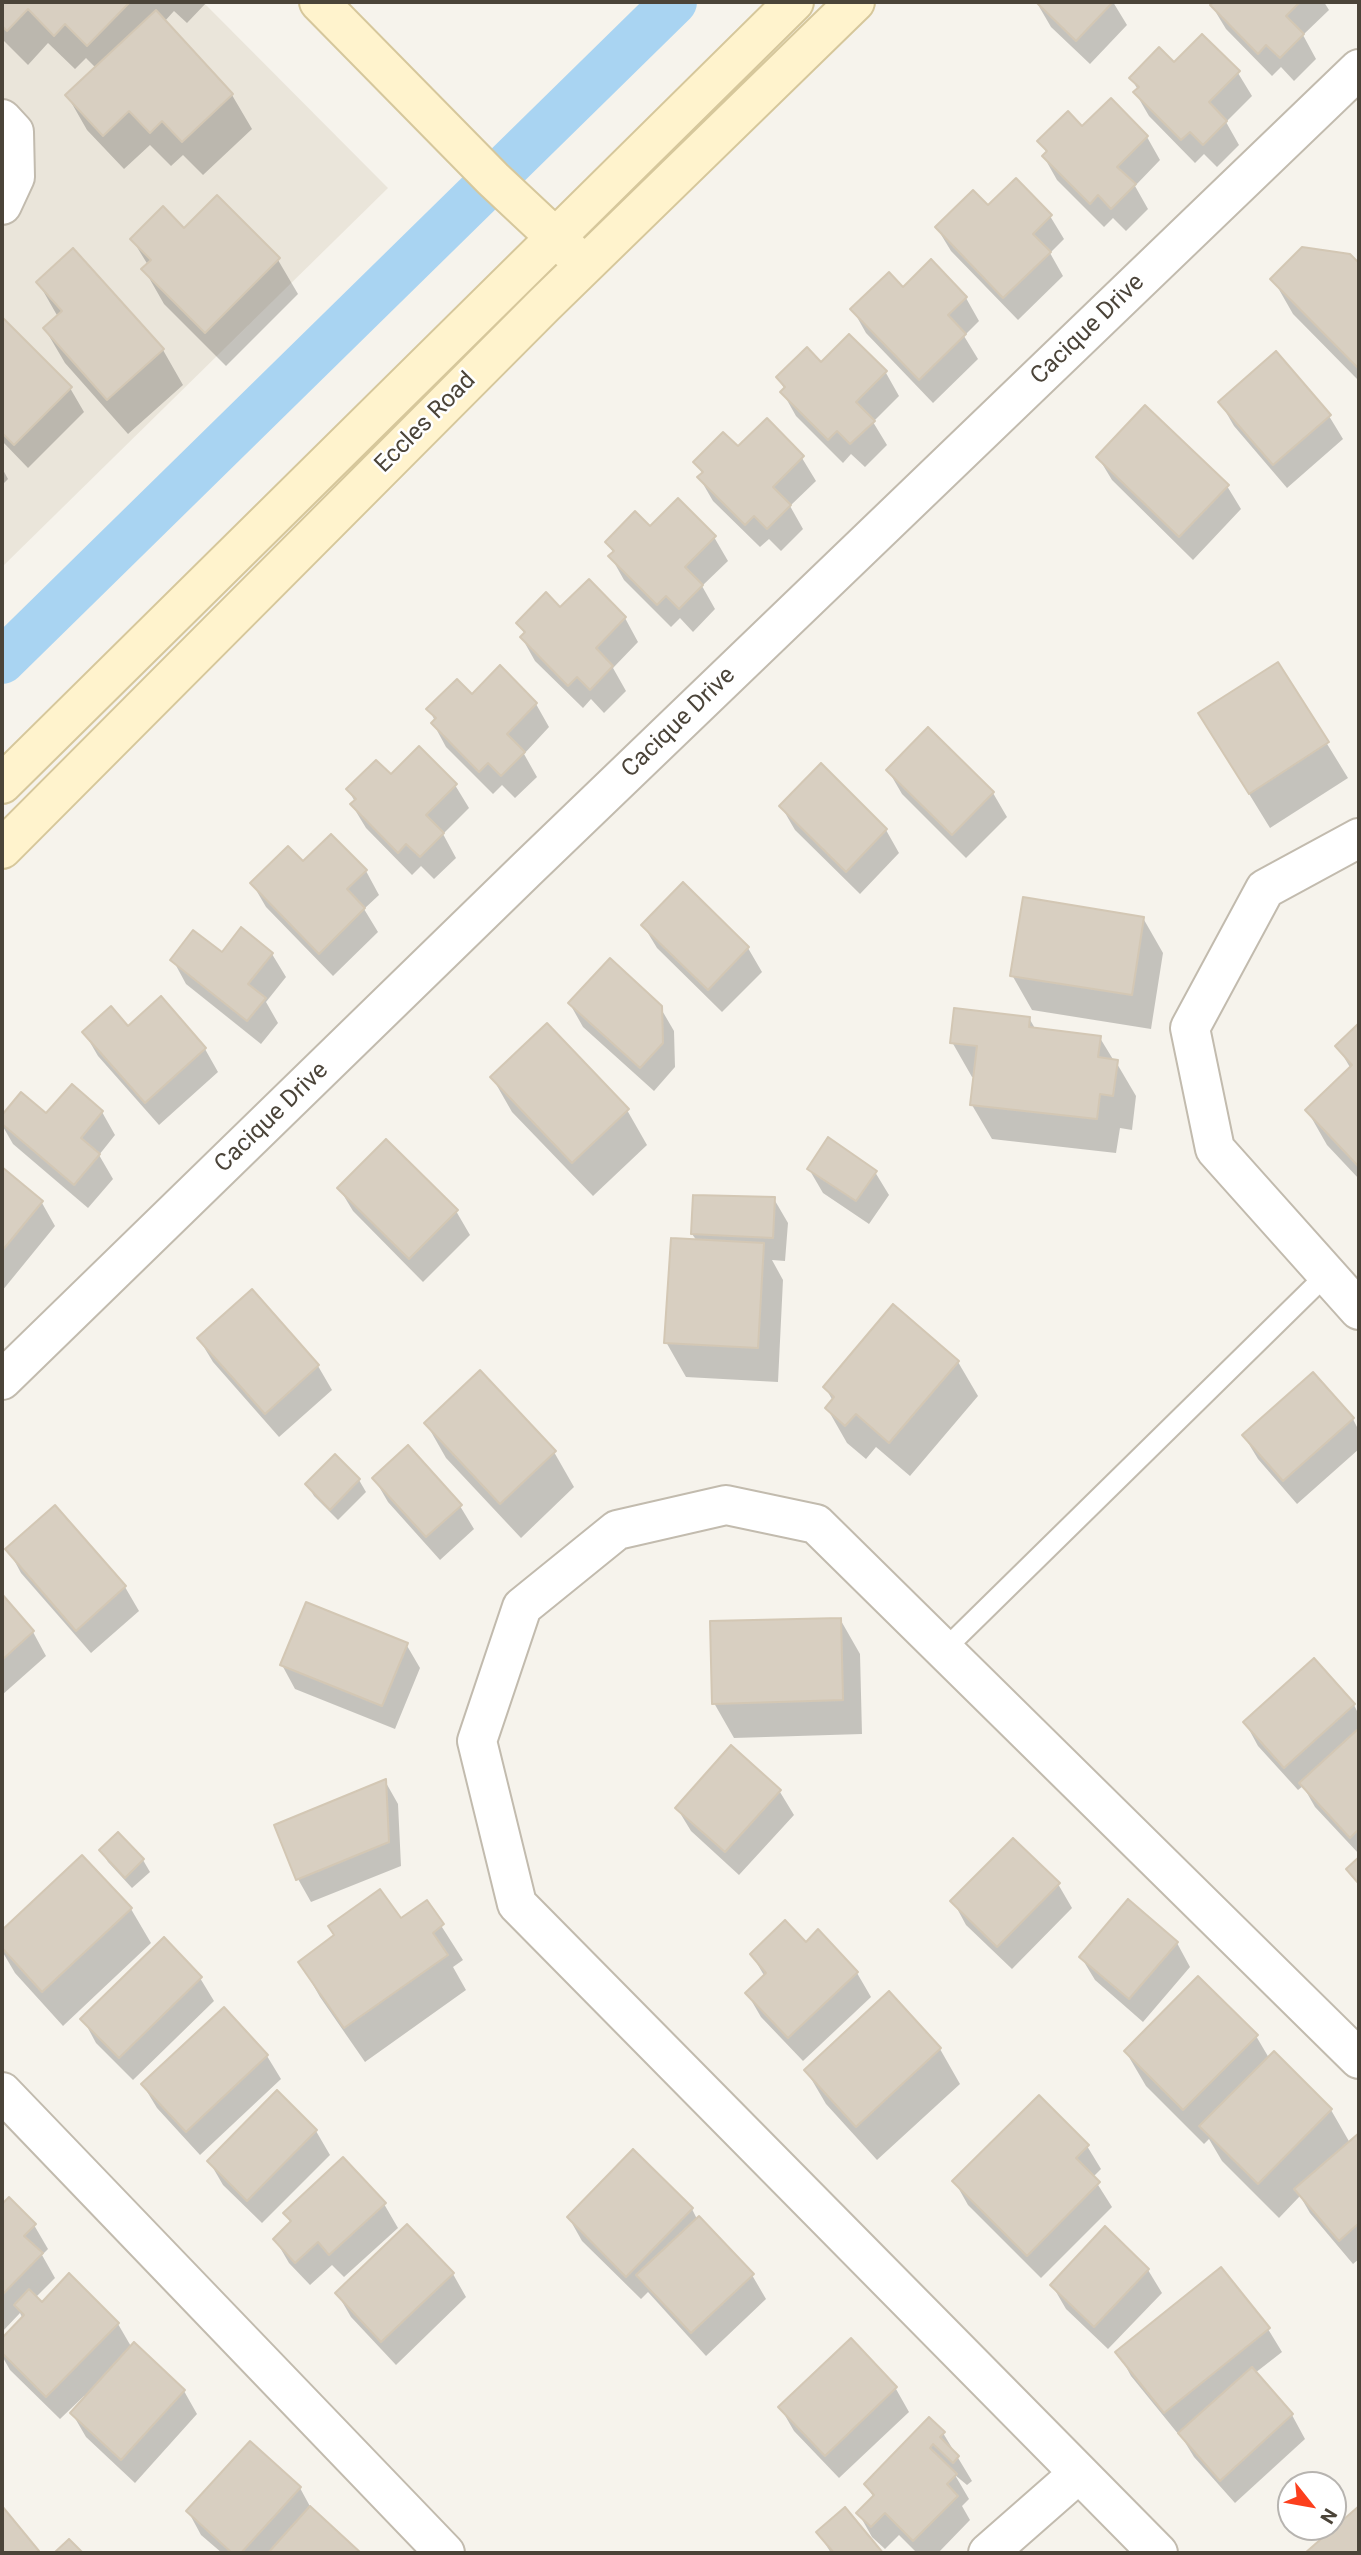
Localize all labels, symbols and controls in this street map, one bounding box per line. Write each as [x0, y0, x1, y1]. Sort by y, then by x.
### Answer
street label: Cacique Drive [1025, 269, 1151, 391]
street label: Eccles Road [370, 367, 482, 479]
street label: Cacique Drive [616, 662, 742, 784]
street label: Cacique Drive [209, 1057, 335, 1179]
north arrow [1277, 2471, 1347, 2541]
text: N [1315, 2504, 1342, 2528]

